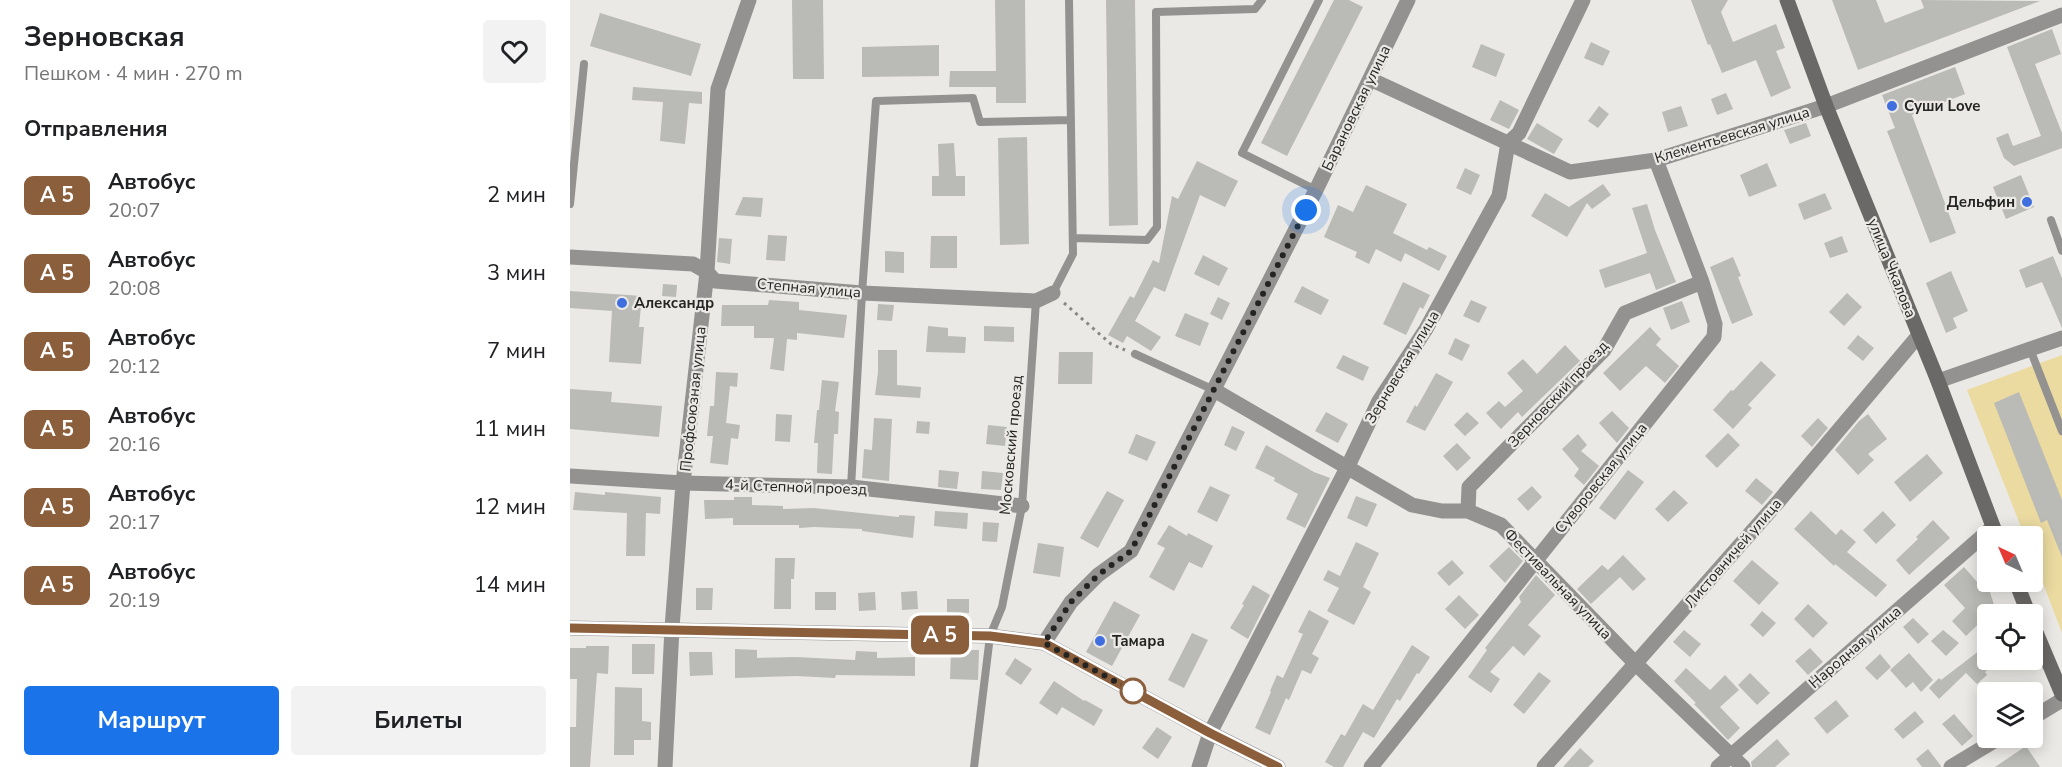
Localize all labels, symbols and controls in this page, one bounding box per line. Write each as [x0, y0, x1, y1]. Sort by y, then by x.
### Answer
text: Зерновская [24, 18, 185, 56]
button: heart [483, 20, 546, 83]
street label: Барановская улица [1317, 42, 1395, 174]
text: Пешком · 4 мин · 270 m [24, 60, 243, 87]
place label: Суши Love [1904, 96, 1980, 116]
marker: Суши Love [1885, 99, 1899, 113]
street label: Клементьевская улица [1652, 102, 1812, 168]
text: Отправления [24, 114, 168, 144]
text: Автобус [108, 167, 196, 197]
text: 2 мин [487, 180, 546, 210]
text: A 5 [40, 181, 74, 209]
place label: Дельфин [1947, 192, 2015, 212]
your location [1291, 195, 1321, 225]
marker: Дельфин [2020, 195, 2034, 209]
text: 20:07 [108, 197, 161, 224]
street label: улица Чкалова [1863, 215, 1921, 321]
text: Автобус [108, 245, 196, 275]
text: 3 мин [487, 258, 546, 288]
text: A 5 [40, 259, 74, 287]
street label: Степная улица [756, 273, 862, 303]
text: 20:08 [108, 275, 161, 302]
place label: Александр [634, 293, 714, 313]
marker: Александр [615, 296, 629, 310]
street label: Зерновская улица [1360, 307, 1444, 427]
text: Автобус [108, 323, 196, 353]
street label: Профсоюзная улица [675, 325, 711, 473]
text: 7 мин [487, 336, 546, 366]
street label: Зерновский проезд [1503, 336, 1613, 452]
text: A 5 [40, 337, 74, 365]
text: 20:12 [108, 353, 161, 380]
street label: Московский проезд [995, 374, 1027, 516]
text: Автобус [108, 401, 196, 431]
text: 11 мин [474, 414, 546, 444]
text: A 5 [40, 415, 74, 443]
street label: Суворовская улица [1550, 419, 1652, 537]
text: 20:16 [108, 431, 161, 458]
street label: 4-й Степной проезд [725, 475, 868, 499]
text: Автобус [108, 479, 196, 509]
text: 12 мин [474, 492, 546, 522]
text: A 5 [40, 493, 74, 521]
street label: Листовничей улица [1680, 494, 1786, 612]
text: 20:17 [108, 509, 161, 536]
street label: Фестивальная улица [1500, 524, 1616, 644]
north arrow [1977, 526, 2043, 592]
map controls [1977, 526, 2043, 748]
text: Автобус [108, 557, 196, 587]
text: 14 мин [474, 570, 546, 600]
text: A 5 [40, 571, 74, 599]
text: 20:19 [108, 587, 161, 614]
street label: Народная улица [1805, 601, 1905, 693]
button: locate [1977, 604, 2043, 670]
line badge: A 5 [906, 616, 974, 654]
text: A 5 [923, 621, 957, 649]
place label: Тамара [1112, 631, 1165, 651]
marker: Тамара [1093, 634, 1107, 648]
unlabelled marker [1120, 678, 1146, 704]
button: layers [1977, 682, 2043, 748]
button: Маршрут [24, 686, 279, 755]
button: Билеты [291, 686, 546, 755]

